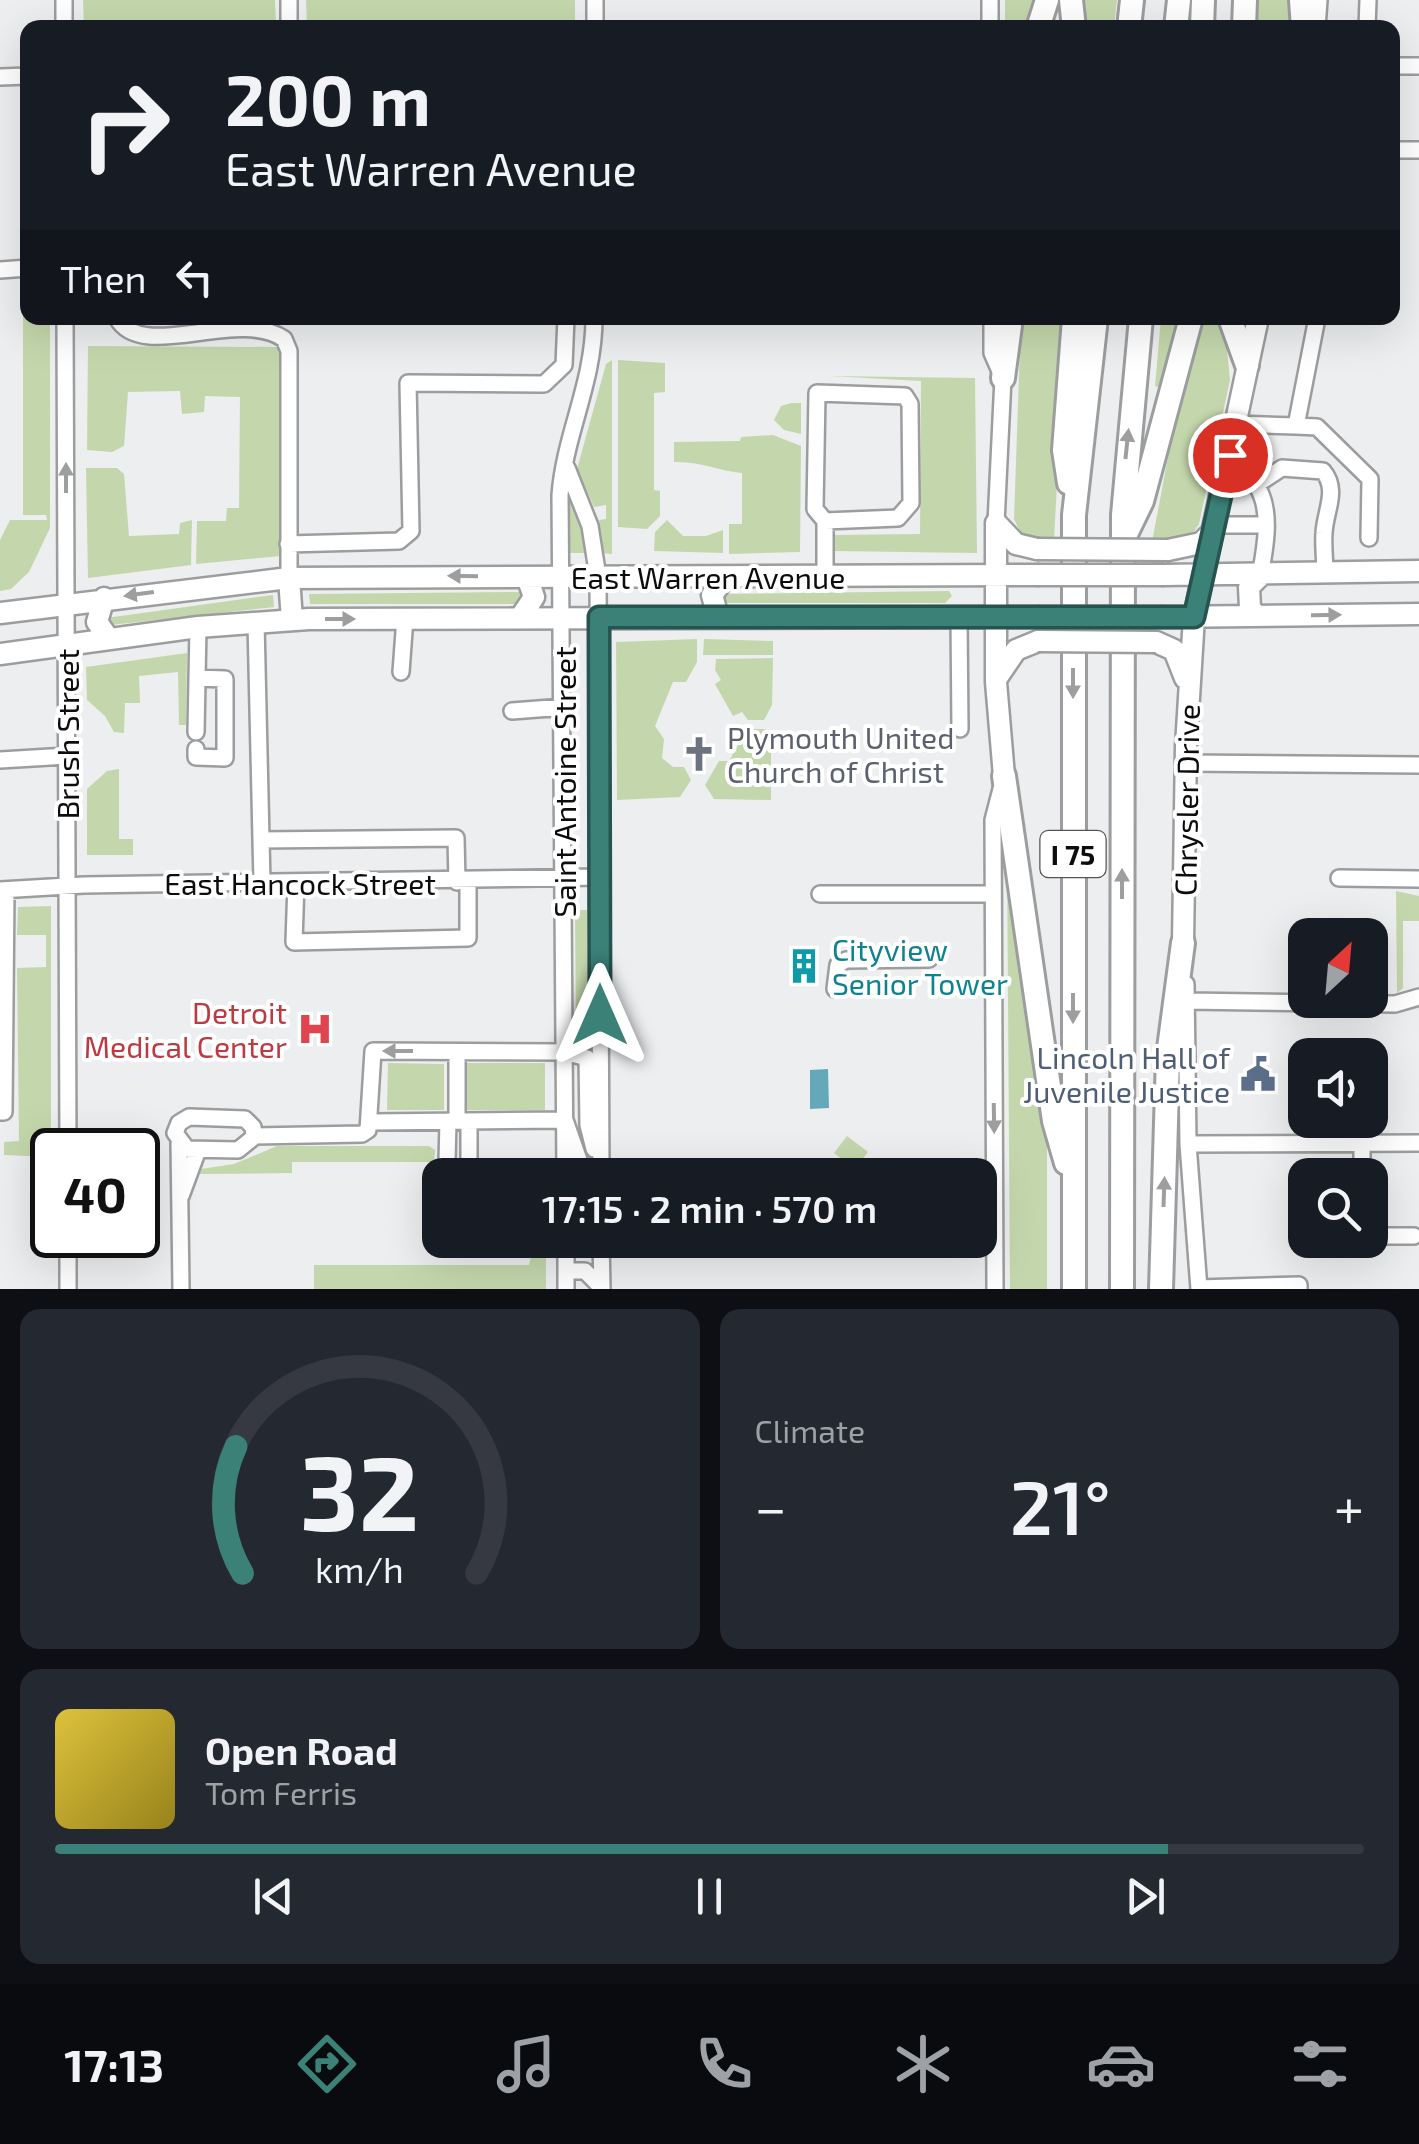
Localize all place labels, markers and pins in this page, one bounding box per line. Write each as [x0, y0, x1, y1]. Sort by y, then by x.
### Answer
pin [1188, 413, 1273, 498]
place label: Plymouth United Church of Christ [727, 719, 954, 789]
church icon: Plymouth United Church of Christ [680, 735, 718, 773]
place label: Cityview Senior Tower [832, 931, 1008, 1001]
building icon: Cityview Senior Tower [785, 947, 823, 985]
place label: Detroit Medical Center [84, 994, 287, 1064]
hospital icon: Detroit Medical Center [296, 1010, 334, 1048]
place label: Lincoln Hall of Juvenile Justice [1023, 1039, 1231, 1109]
public building icon: Lincoln Hall of Juvenile Justice [1239, 1055, 1277, 1093]

